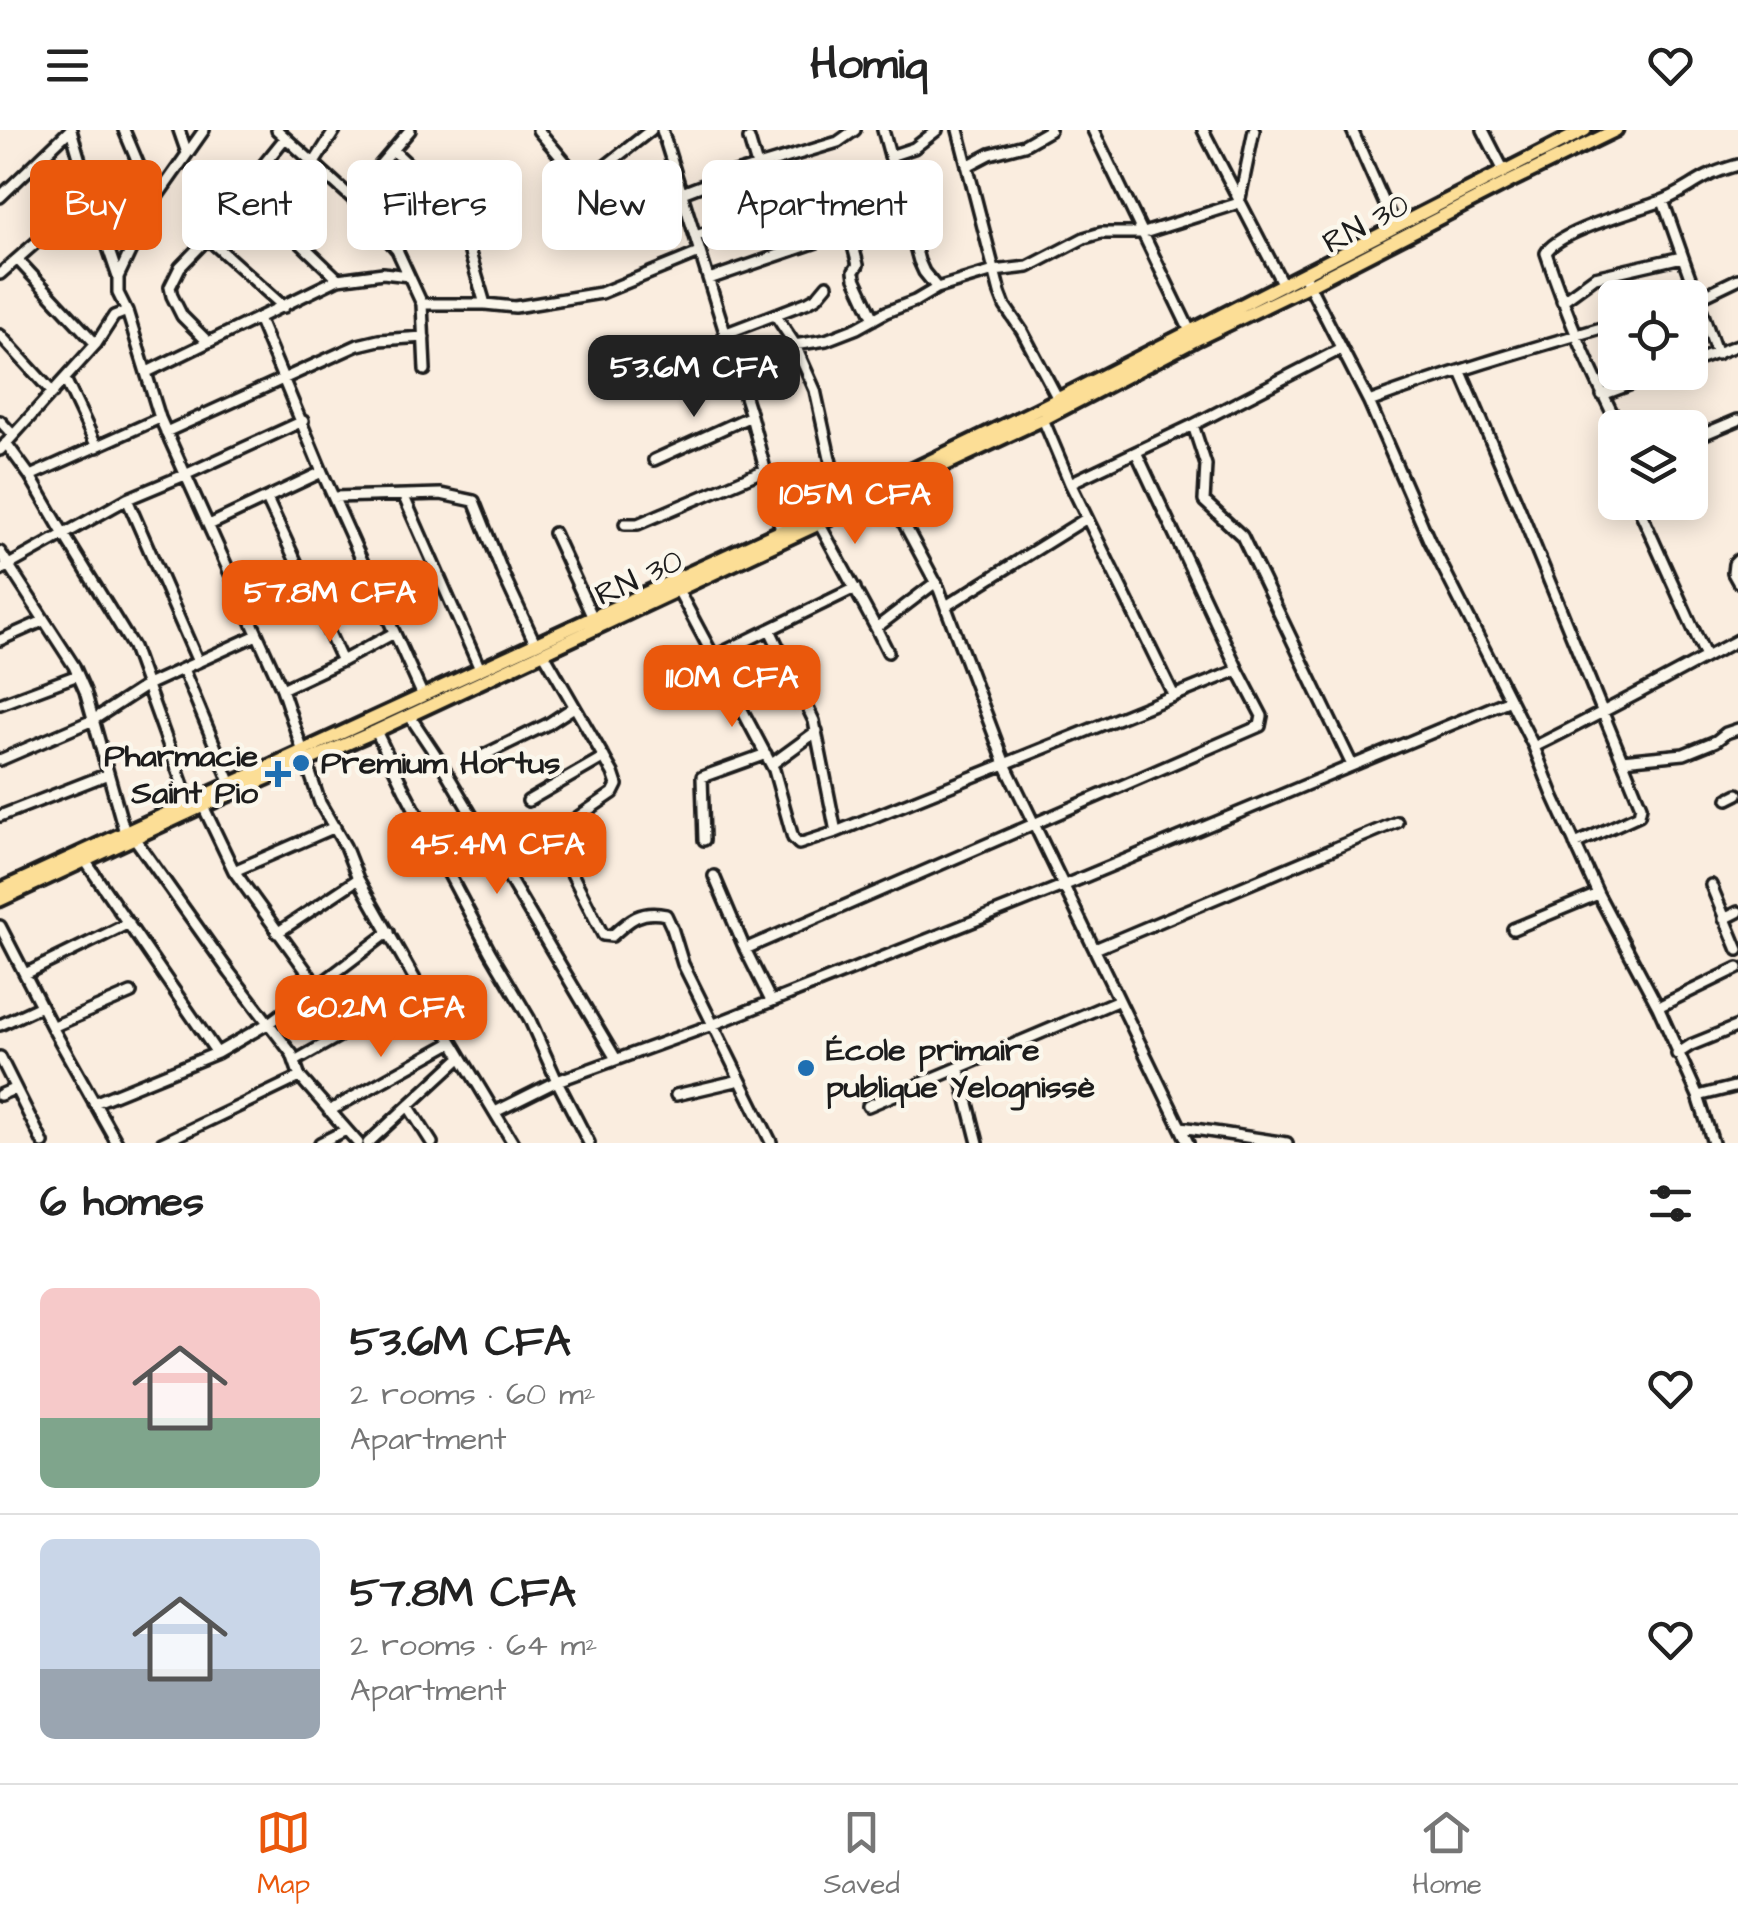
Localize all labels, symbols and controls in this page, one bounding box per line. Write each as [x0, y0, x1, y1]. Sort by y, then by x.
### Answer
text: Homiq [810, 34, 928, 96]
icon: menu [40, 38, 95, 93]
icon: heart [1643, 38, 1698, 93]
chip: Buy [30, 160, 162, 250]
chip: Rent [182, 160, 327, 250]
chip: Filters [347, 160, 522, 250]
chip: New [542, 160, 682, 250]
chip: Apartment [702, 160, 943, 250]
street label: RN 30 [1315, 183, 1417, 265]
map controls [1598, 280, 1708, 520]
button: locate [1598, 280, 1708, 390]
pin: 53.6M CFA [580, 335, 808, 420]
text: 53.6M CFA [610, 345, 778, 390]
button: layers [1598, 410, 1708, 520]
pin: 105M CFA [752, 462, 958, 547]
text: 105M CFA [779, 472, 931, 517]
street label: RN 30 [588, 538, 690, 618]
pin: 57.8M CFA [216, 560, 444, 645]
text: 57.8M CFA [244, 570, 416, 615]
pin: 110M CFA [629, 645, 835, 730]
text: 110M CFA [666, 655, 798, 700]
place label: Pharmacie Saint Pio [104, 734, 259, 816]
place label: Premium Hortus [321, 741, 560, 786]
marker: Premium Hortus [290, 752, 312, 774]
marker: Pharmacie Saint Pio [267, 763, 289, 785]
pin: 45.4M CFA [383, 812, 611, 897]
text: 45.4M CFA [409, 822, 585, 867]
pin: 60.2M CFA [267, 975, 495, 1060]
text: 60.2M CFA [297, 985, 465, 1030]
place label: École primaire publique Yelognissè [826, 1028, 1095, 1111]
marker: École primaire publique Yelognissè [795, 1057, 817, 1079]
text: 6 homes [40, 1174, 204, 1232]
icon: filters [1643, 1176, 1698, 1231]
text: 53.6M CFA [350, 1314, 571, 1372]
icon: home [120, 1328, 240, 1448]
icon: heart [1643, 1361, 1698, 1416]
text: 2 rooms · 60 m² [350, 1372, 596, 1417]
text: Apartment [350, 1417, 506, 1462]
text: 57.8M CFA [350, 1565, 576, 1623]
icon: home [120, 1579, 240, 1699]
icon: heart [1643, 1612, 1698, 1667]
text: 2 rooms · 64 m² [350, 1623, 597, 1668]
text: Apartment [350, 1668, 506, 1713]
tab: Map [256, 1805, 311, 1904]
tab: Saved [824, 1805, 900, 1904]
tab: Home [1412, 1805, 1482, 1904]

